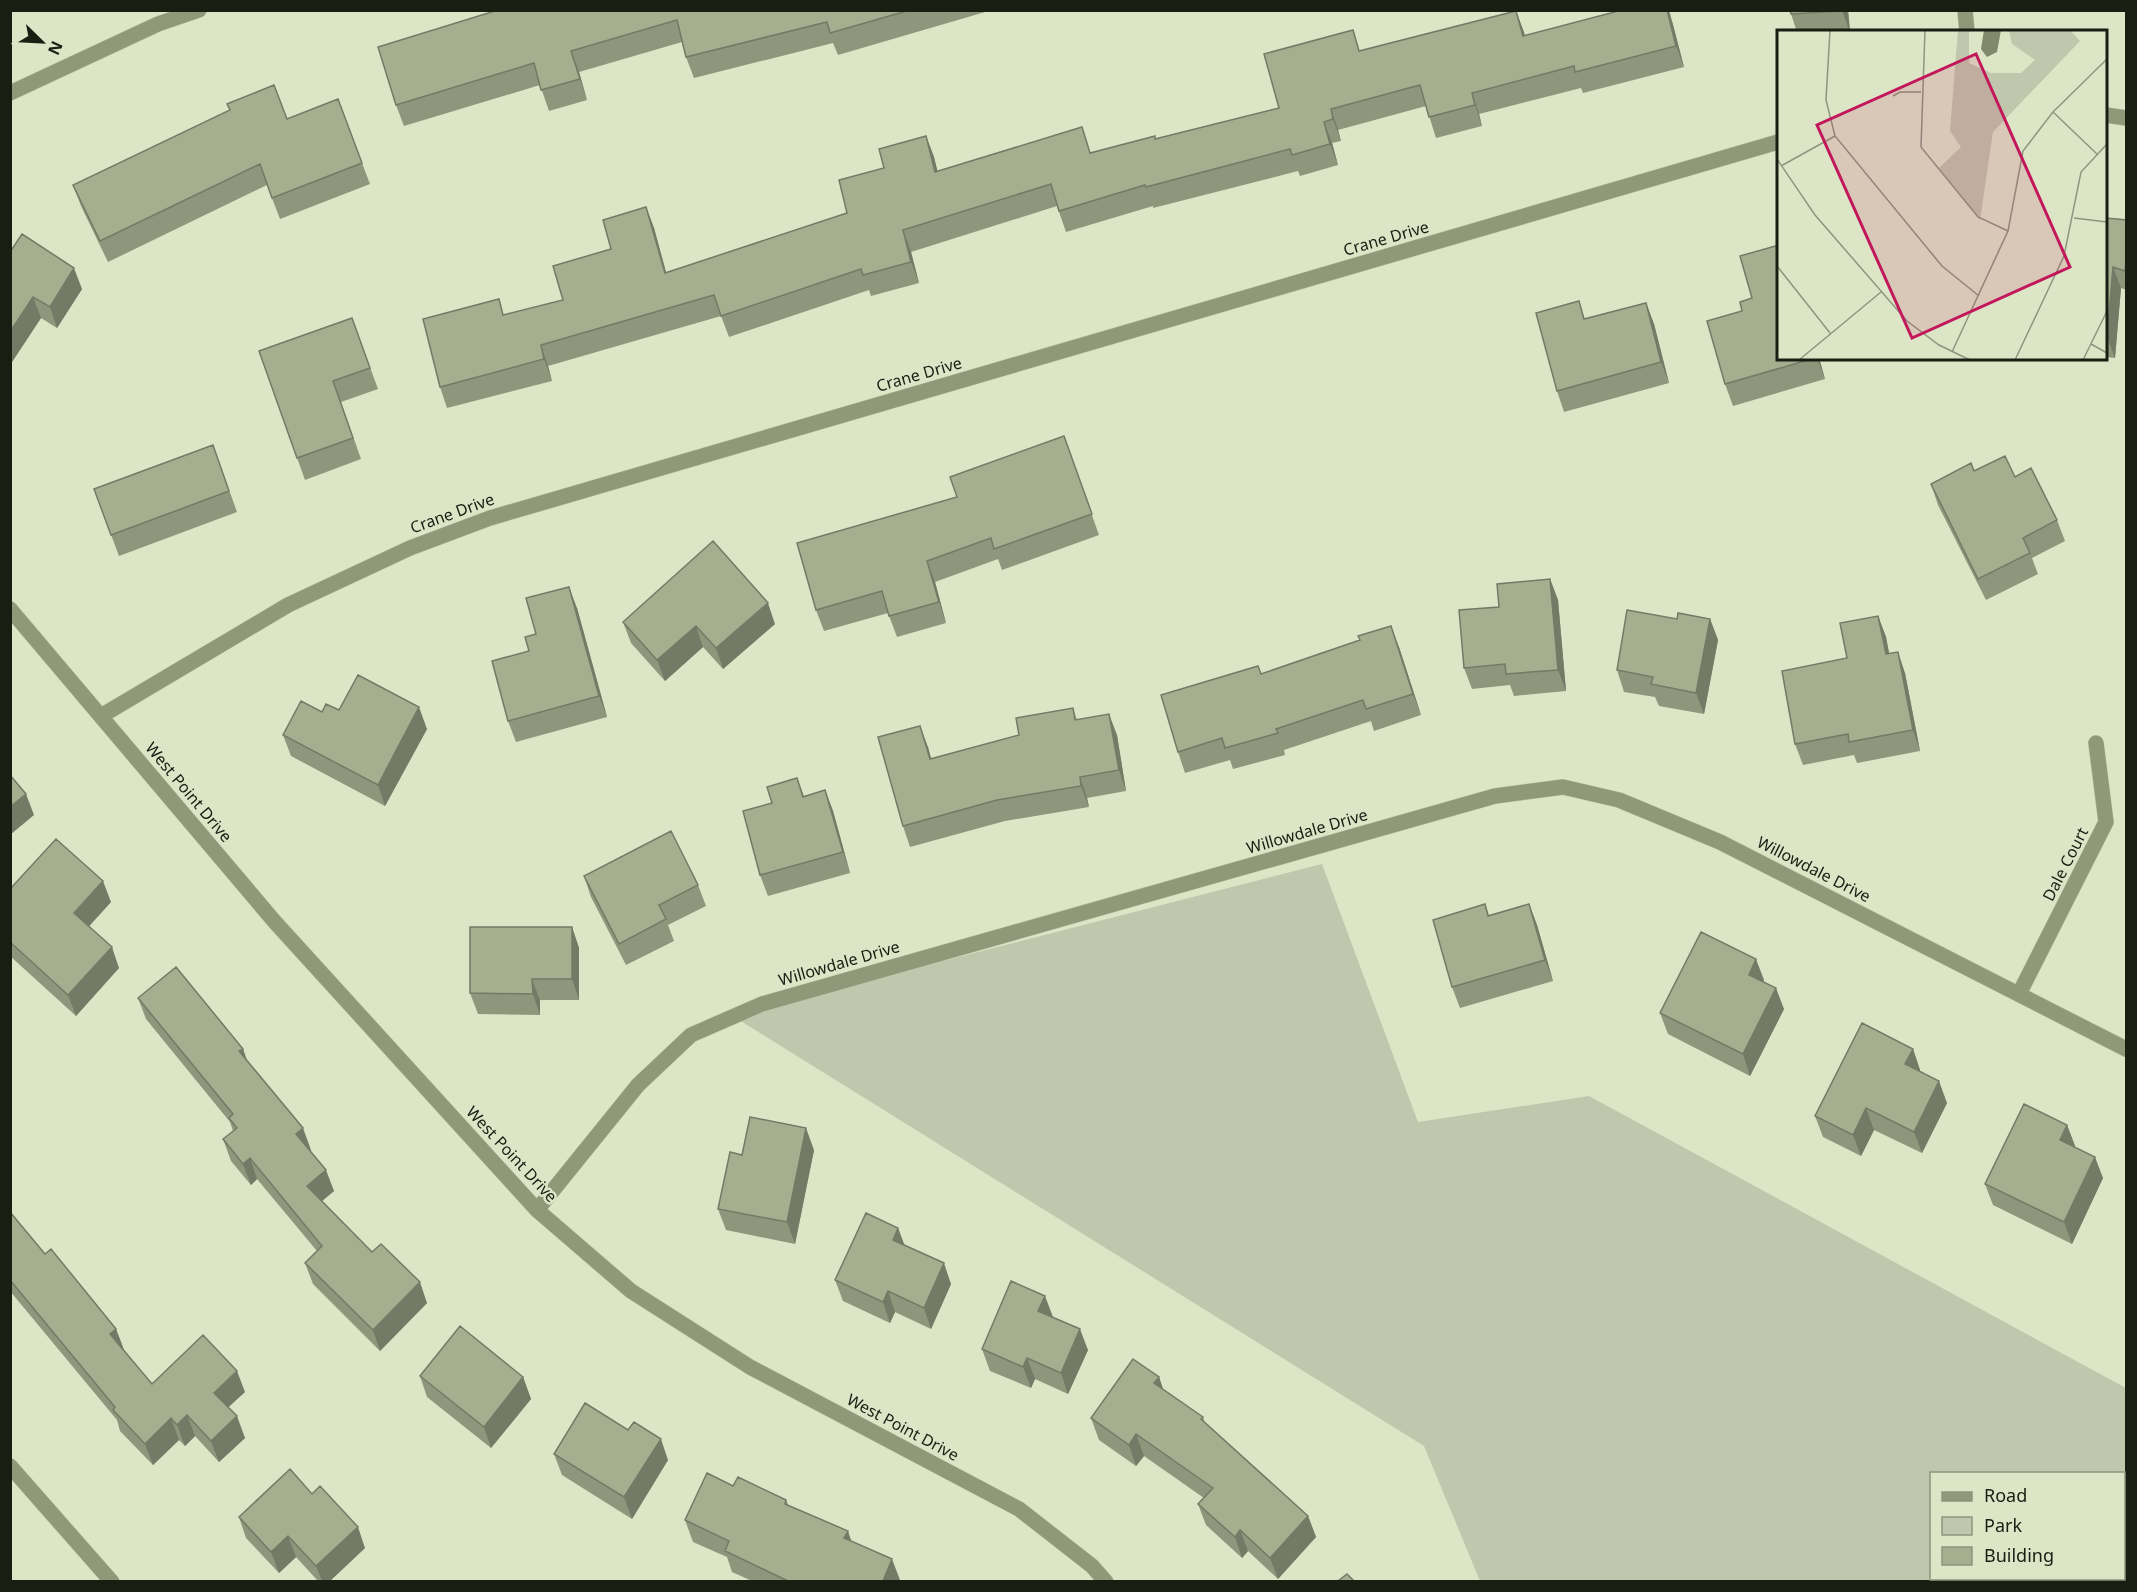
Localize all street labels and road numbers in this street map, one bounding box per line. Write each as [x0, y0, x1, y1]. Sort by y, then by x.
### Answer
street label: Crane Drive [1341, 215, 1431, 261]
street label: Crane Drive [874, 351, 964, 397]
street label: Crane Drive [407, 488, 497, 538]
street label: West Point Drive [141, 737, 237, 847]
street label: Willowdale Drive [1244, 803, 1370, 859]
street label: Dale Court [2037, 823, 2093, 905]
street label: Willowdale Drive [1753, 831, 1875, 907]
street label: Willowdale Drive [776, 935, 902, 991]
street label: West Point Drive [462, 1101, 562, 1207]
street label: West Point Drive [843, 1388, 963, 1466]

